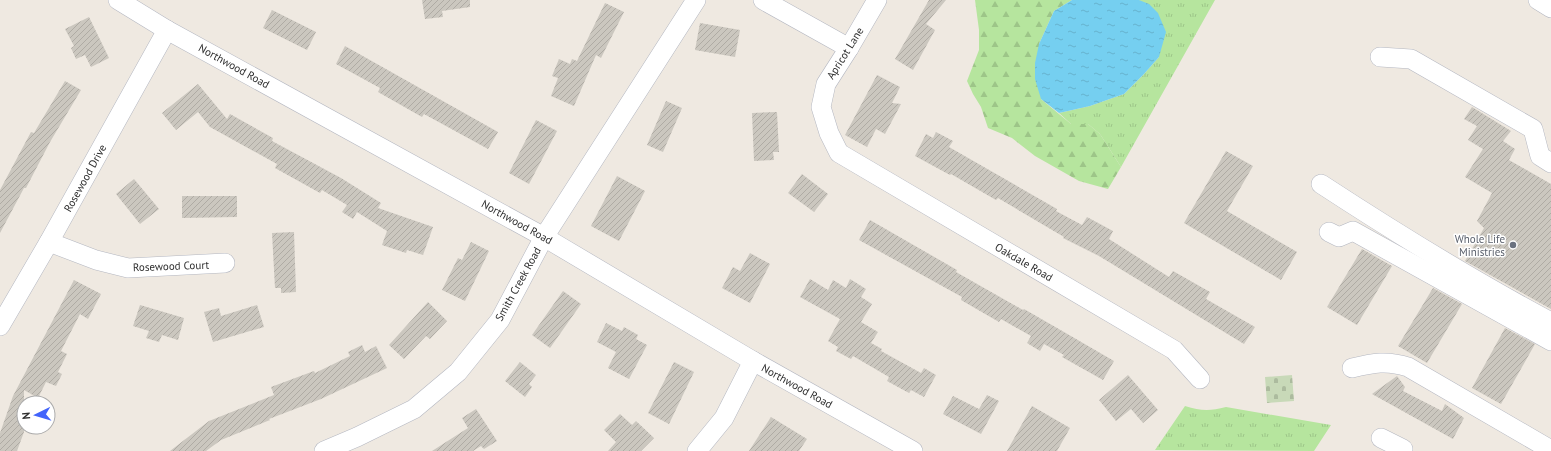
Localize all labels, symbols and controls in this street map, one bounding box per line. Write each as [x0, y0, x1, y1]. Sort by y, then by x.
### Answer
street label: Apricot Lane [823, 24, 867, 82]
street label: Northwood Road [196, 41, 272, 91]
street label: Rosewood Drive [61, 141, 110, 214]
street label: Northwood Road [479, 197, 555, 247]
place label: Whole Life Ministries [1455, 232, 1505, 259]
street label: Oakdale Road [993, 240, 1056, 284]
marker: Whole Life Ministries [1508, 240, 1518, 250]
street label: Smith Creek Road [492, 244, 544, 323]
street label: Rosewood Court [133, 258, 210, 274]
street label: Northwood Road [759, 361, 835, 411]
north arrow [16, 395, 56, 435]
text: N [19, 412, 33, 420]

